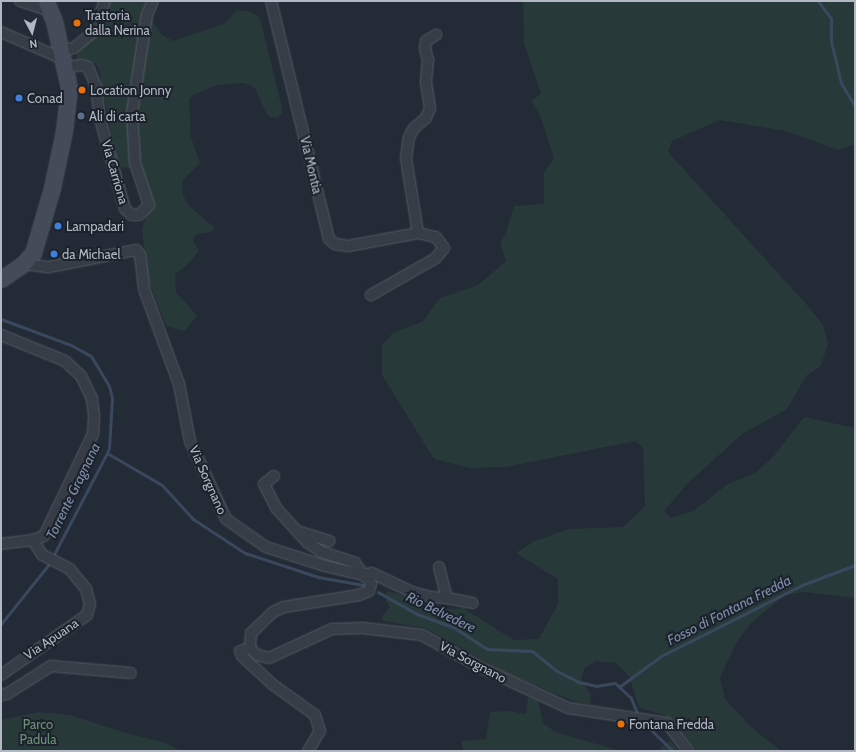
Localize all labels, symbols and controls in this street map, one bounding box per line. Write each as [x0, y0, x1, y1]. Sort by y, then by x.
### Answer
place label: Trattoria dalla Nerina [85, 8, 150, 39]
north arrow [12, 12, 52, 52]
marker: Trattoria dalla Nerina [72, 18, 82, 28]
text: N [29, 36, 38, 51]
place label: Location Jonny [90, 82, 171, 98]
marker: Location Jonny [77, 85, 87, 95]
place label: Conad [27, 90, 63, 106]
marker: Conad [14, 93, 24, 103]
place label: Ali di carta [89, 108, 145, 124]
marker: Ali di carta [76, 111, 86, 121]
street label: Via Montia [297, 135, 325, 195]
street label: Via Carriona [98, 138, 132, 206]
place label: Lampadari [66, 218, 124, 234]
marker: Lampadari [53, 221, 63, 231]
place label: da Michael [62, 246, 120, 262]
marker: da Michael [49, 249, 59, 259]
water label: Torrente Gragnana [42, 440, 104, 542]
street label: Via Sorgnano [186, 443, 230, 517]
water label: Fosso di Fontana Fredda [664, 571, 794, 649]
water label: Rio Belvedere [404, 588, 478, 636]
street label: Via Apuana [21, 615, 81, 663]
street label: Via Sorgnano [437, 638, 509, 686]
place label: Fontana Fredda [629, 716, 714, 732]
park label: Parco Padula [20, 717, 56, 748]
marker: Fontana Fredda [616, 719, 626, 729]

